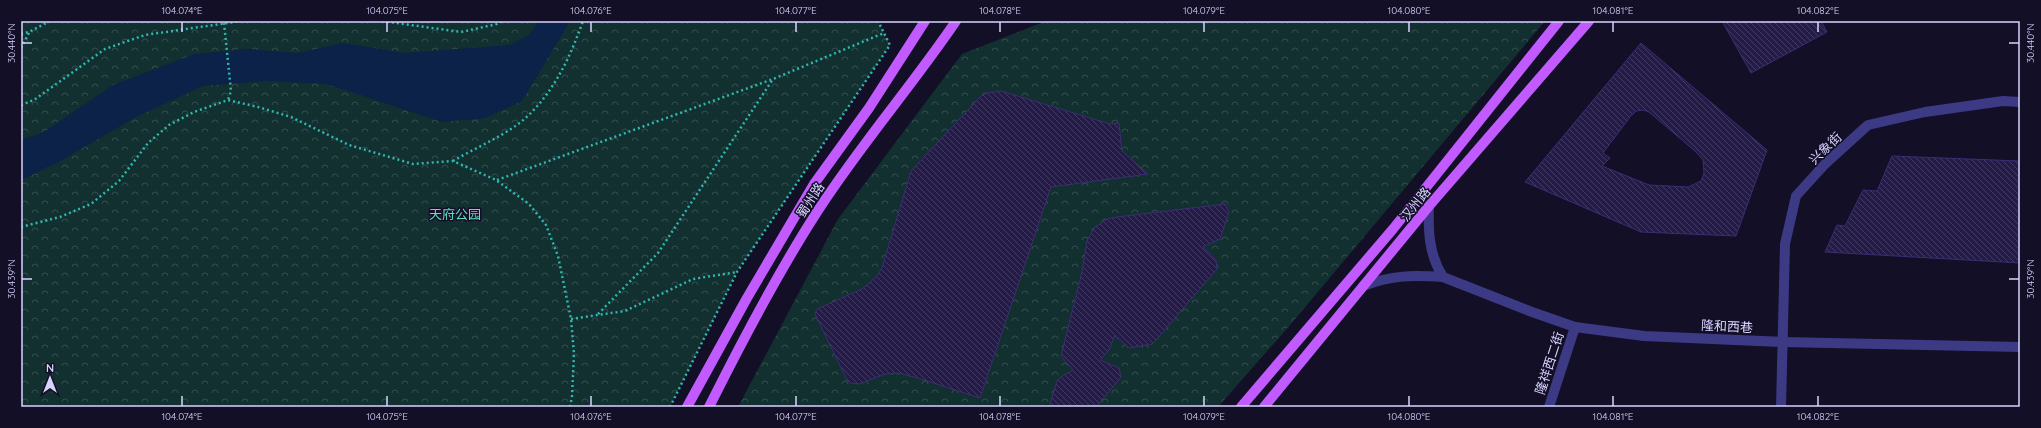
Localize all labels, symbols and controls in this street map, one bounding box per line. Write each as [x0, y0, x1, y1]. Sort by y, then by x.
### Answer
text: 104.074°E [161, 4, 203, 17]
text: 104.075°E [366, 4, 408, 17]
text: 104.076°E [570, 4, 612, 17]
text: 104.077°E [775, 4, 817, 17]
text: 104.078°E [979, 4, 1021, 17]
text: 104.079°E [1183, 4, 1225, 17]
text: 104.080°E [1387, 4, 1431, 17]
text: 104.081°E [1593, 4, 1634, 17]
text: 104.082°E [1797, 4, 1840, 17]
text: 30.440°N [5, 23, 18, 63]
text: 30.440°N [2024, 23, 2037, 63]
street label: 兴象街 [1805, 129, 1845, 167]
street label: 蜀州路 [793, 179, 827, 221]
street label: 汉州路 [1397, 184, 1433, 224]
park label: 天府公园 [429, 206, 481, 222]
text: 30.439°N [5, 259, 18, 299]
text: 30.439°N [2024, 259, 2037, 299]
street label: 隆和西巷 [1701, 317, 1753, 335]
street label: 隆祥西二街 [1531, 330, 1567, 396]
north arrow [30, 358, 70, 398]
text: N [46, 361, 54, 375]
text: 104.074°E [161, 410, 203, 423]
text: 104.075°E [366, 410, 408, 423]
text: 104.076°E [570, 410, 612, 423]
text: 104.077°E [775, 410, 817, 423]
text: 104.078°E [979, 410, 1021, 423]
text: 104.079°E [1183, 410, 1225, 423]
text: 104.080°E [1387, 410, 1431, 423]
text: 104.081°E [1593, 410, 1634, 423]
text: 104.082°E [1797, 410, 1840, 423]

